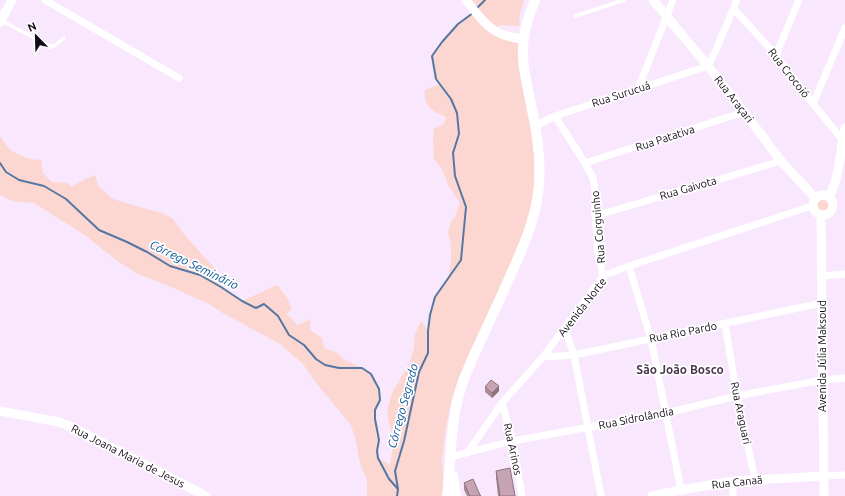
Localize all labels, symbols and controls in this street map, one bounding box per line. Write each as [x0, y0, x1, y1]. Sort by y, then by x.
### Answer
north arrow [16, 16, 56, 56]
text: N [26, 20, 38, 34]
street label: Rua Crocoió [766, 46, 812, 100]
street label: Rua Araçari [712, 73, 756, 125]
street label: Rua Surucuá [590, 79, 652, 109]
street label: Rua Patativa [634, 123, 696, 153]
street label: Rua Gaivota [658, 174, 718, 202]
street label: Rua Corguinho [589, 190, 607, 264]
water label: Córrego Seminário [148, 237, 241, 292]
street label: Avenida Norte [555, 275, 609, 339]
street label: Avenida Júlia Maksoud [816, 300, 828, 412]
street label: Rua Rio Pardo [648, 320, 718, 344]
water label: Córrego Segredo [385, 362, 420, 450]
district label: São João Bosco [636, 363, 724, 376]
street label: Rua Araguari [729, 381, 753, 445]
street label: Rua Sidrolândia [597, 405, 675, 431]
street label: Rua Joana Maria de Jesus [69, 422, 187, 490]
street label: Rua Arinos [502, 422, 524, 476]
street label: Rua Canaã [711, 473, 763, 491]

